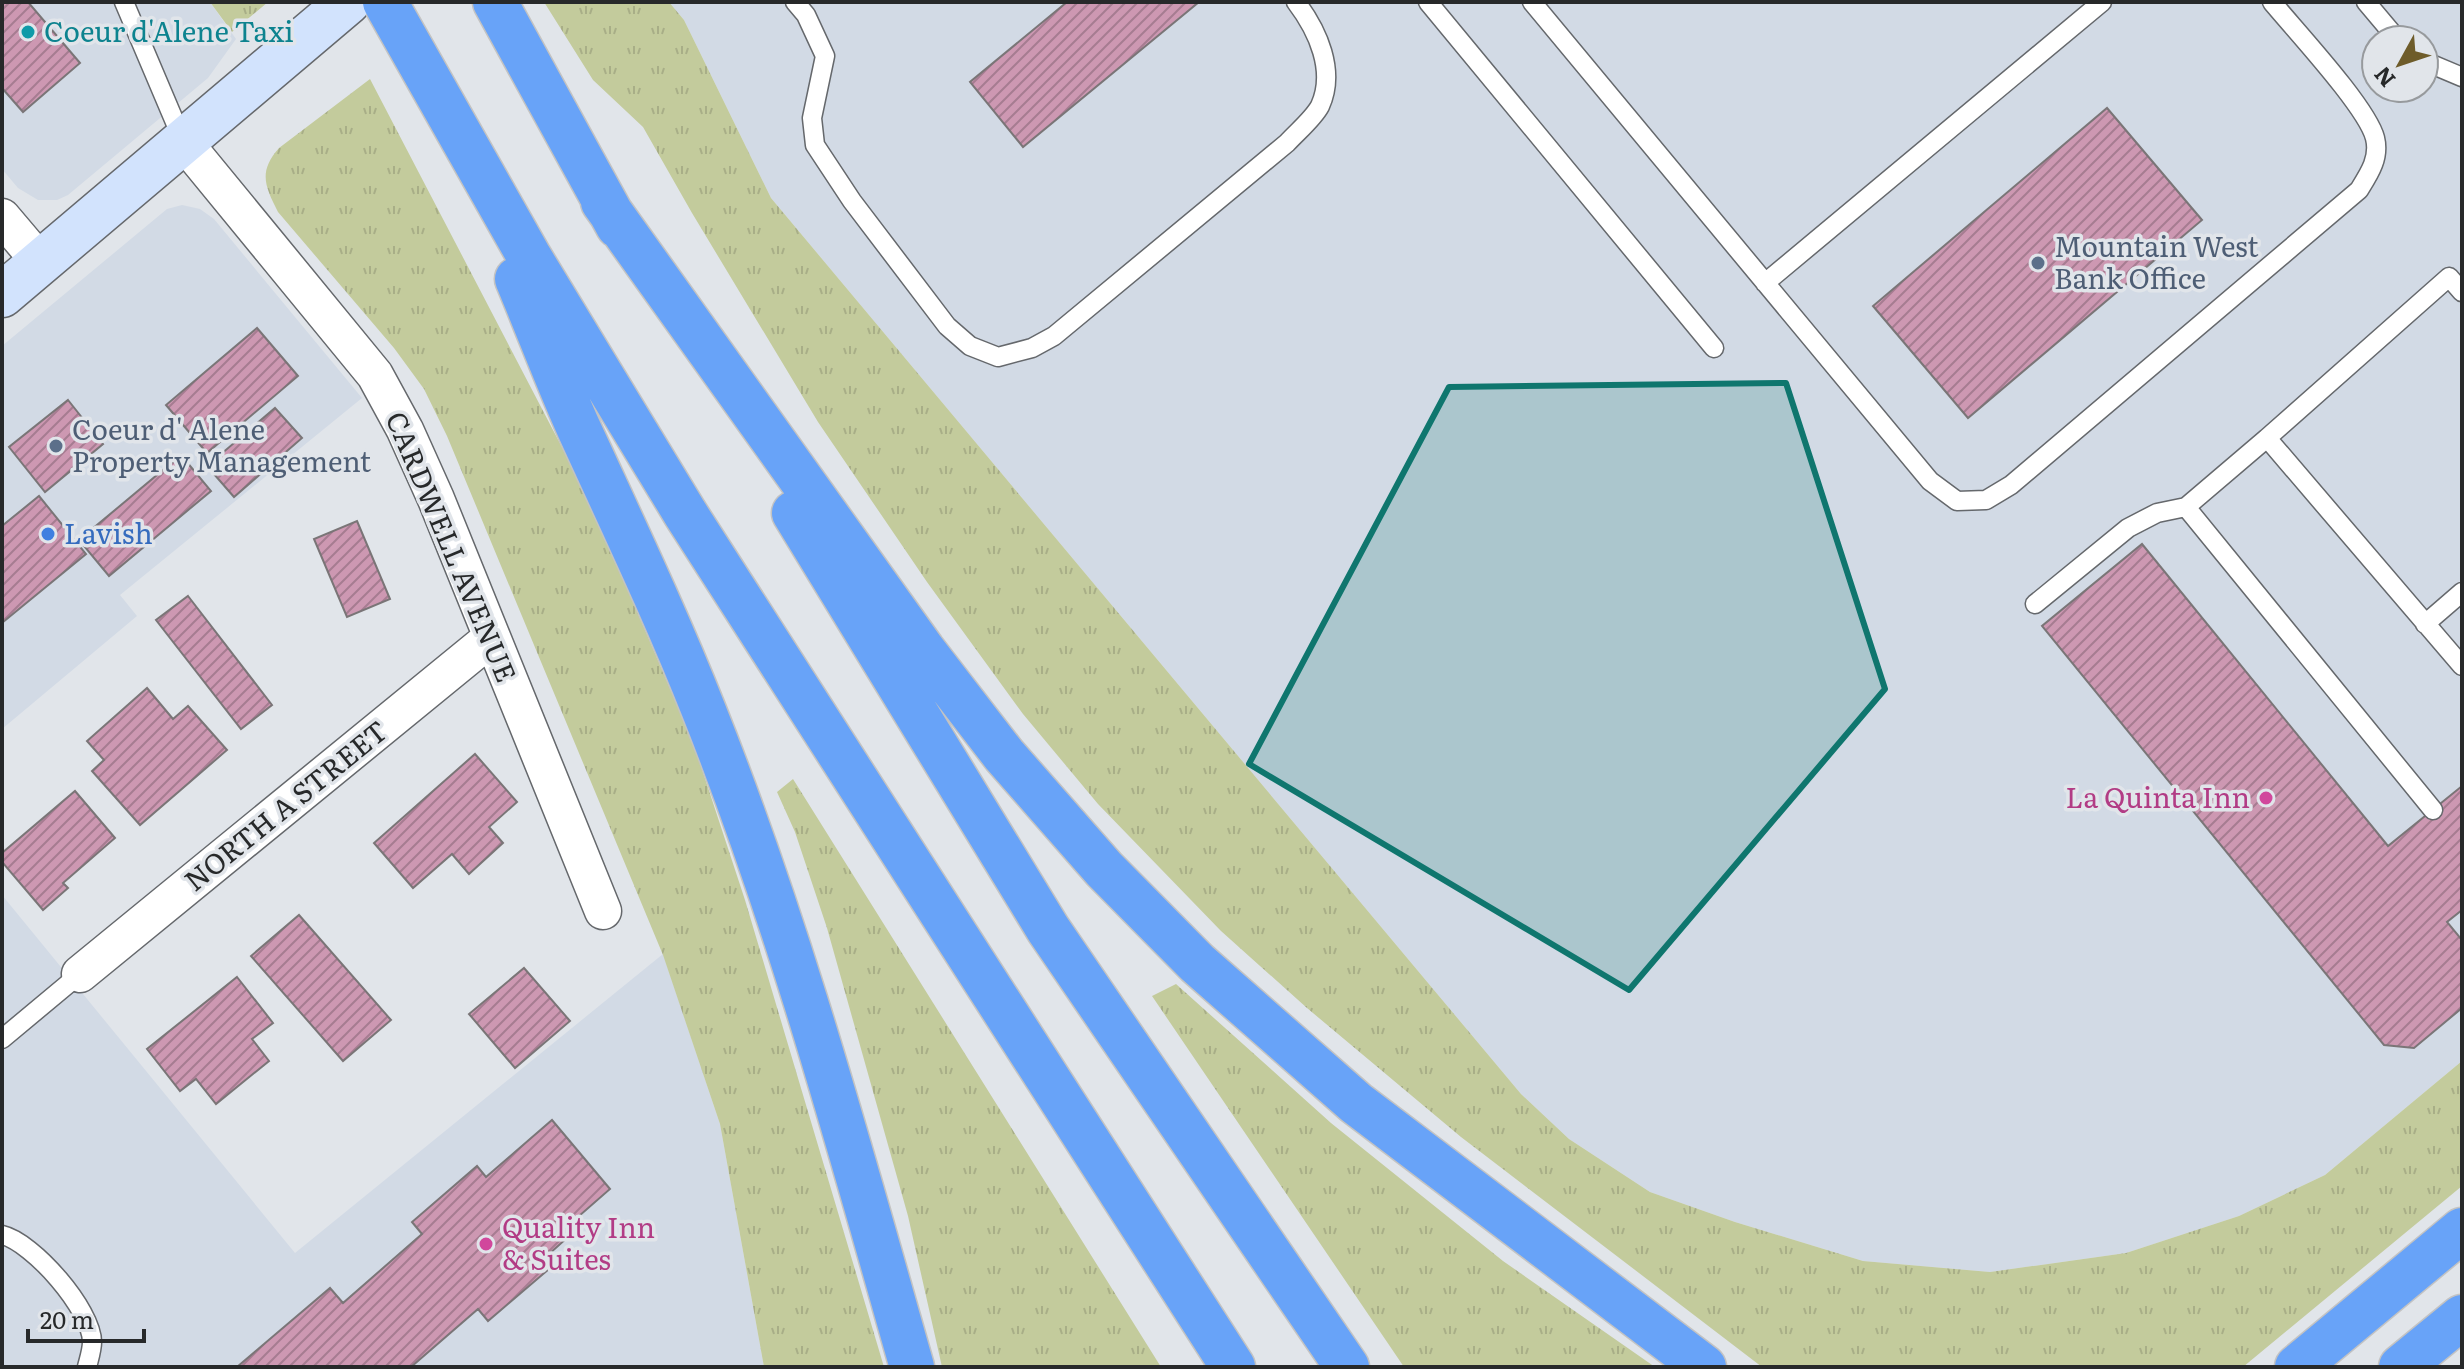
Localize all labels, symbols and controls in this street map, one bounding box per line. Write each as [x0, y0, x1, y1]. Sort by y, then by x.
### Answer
place label: Coeur d'Alene Taxi [44, 9, 294, 51]
marker: Coeur d'Alene Taxi [19, 23, 37, 41]
north arrow [2360, 24, 2440, 104]
text: N [2365, 60, 2402, 95]
place label: Mountain West Bank Office [2054, 224, 2259, 298]
marker: Mountain West Bank Office [2029, 254, 2047, 272]
street label: CARDWELL AVENUE [377, 404, 529, 688]
place label: Coeur d' Alene Property Management [72, 407, 372, 481]
marker: Coeur d' Alene Property Management [47, 437, 65, 455]
place label: Lavish [64, 511, 153, 553]
marker: Lavish [39, 525, 57, 543]
street label: NORTH A STREET [174, 709, 396, 900]
place label: La Quinta Inn [2065, 775, 2250, 817]
marker: La Quinta Inn [2257, 789, 2275, 807]
place label: Quality Inn & Suites [502, 1205, 655, 1279]
marker: Quality Inn & Suites [477, 1235, 495, 1253]
scale bar [28, 1293, 144, 1343]
text: 20 m [40, 1301, 94, 1336]

